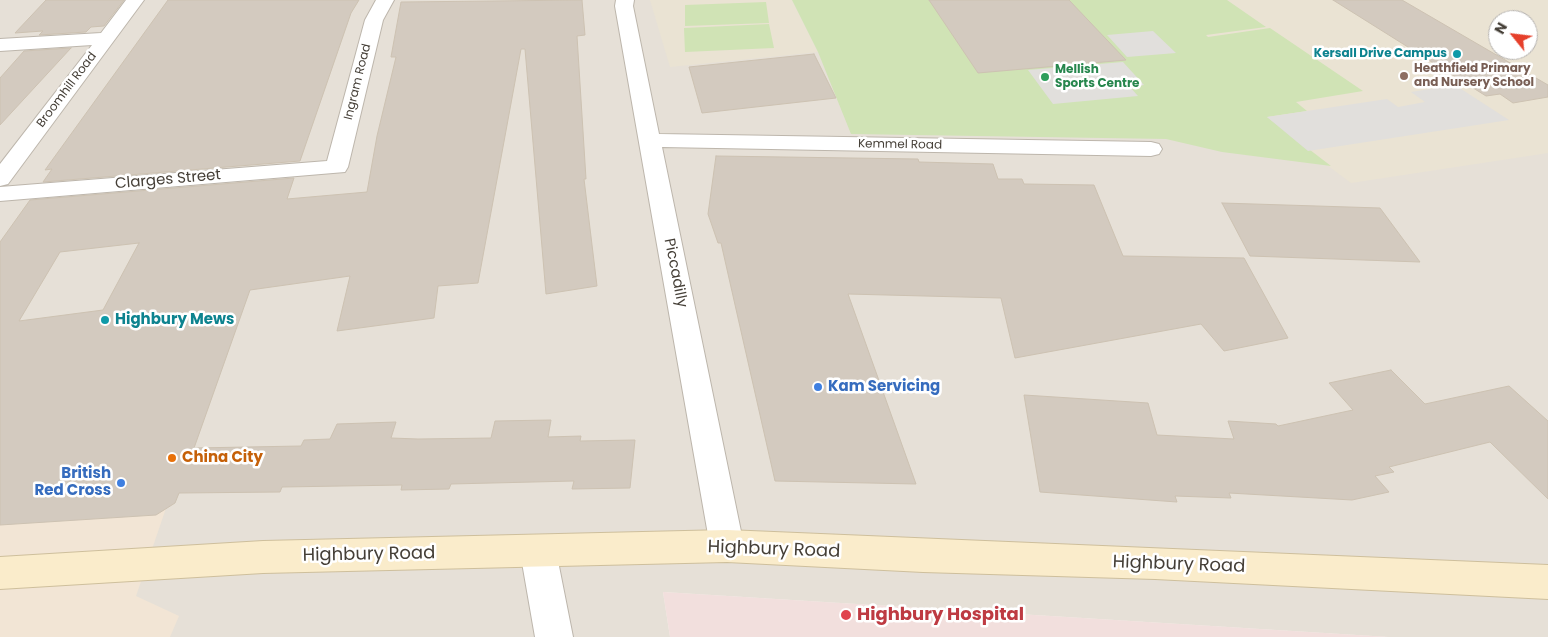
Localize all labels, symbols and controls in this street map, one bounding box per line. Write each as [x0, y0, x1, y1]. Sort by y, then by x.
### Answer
north arrow [1488, 10, 1538, 60]
text: N [1489, 19, 1512, 38]
street label: Ingram Road [342, 42, 374, 122]
place label: Kersall Drive Campus [1314, 47, 1447, 61]
marker: Kersall Drive Campus [1451, 48, 1463, 60]
street label: Broomhill Road [34, 50, 100, 130]
place label: Heathfield Primary and Nursery School [1414, 62, 1534, 90]
place label: Mellish Sports Centre [1055, 63, 1139, 91]
marker: Heathfield Primary and Nursery School [1398, 70, 1410, 82]
marker: Mellish Sports Centre [1039, 71, 1051, 83]
street label: Kemmel Road [858, 137, 942, 153]
street label: Clarges Street [114, 166, 222, 194]
street label: Piccadilly [659, 237, 691, 309]
place label: Highbury Mews [115, 311, 234, 329]
marker: Highbury Mews [99, 314, 111, 326]
place label: Kam Servicing [828, 378, 940, 396]
marker: Kam Servicing [812, 381, 824, 393]
place label: China City [182, 449, 263, 467]
marker: China City [166, 452, 178, 464]
place label: British Red Cross [34, 465, 111, 500]
marker: British Red Cross [115, 477, 127, 489]
street label: Highbury Road [707, 537, 841, 563]
street label: Highbury Road [302, 543, 436, 567]
street label: Highbury Road [1112, 552, 1246, 578]
place label: Highbury Hospital [857, 604, 1024, 626]
marker: Highbury Hospital [839, 608, 853, 622]

